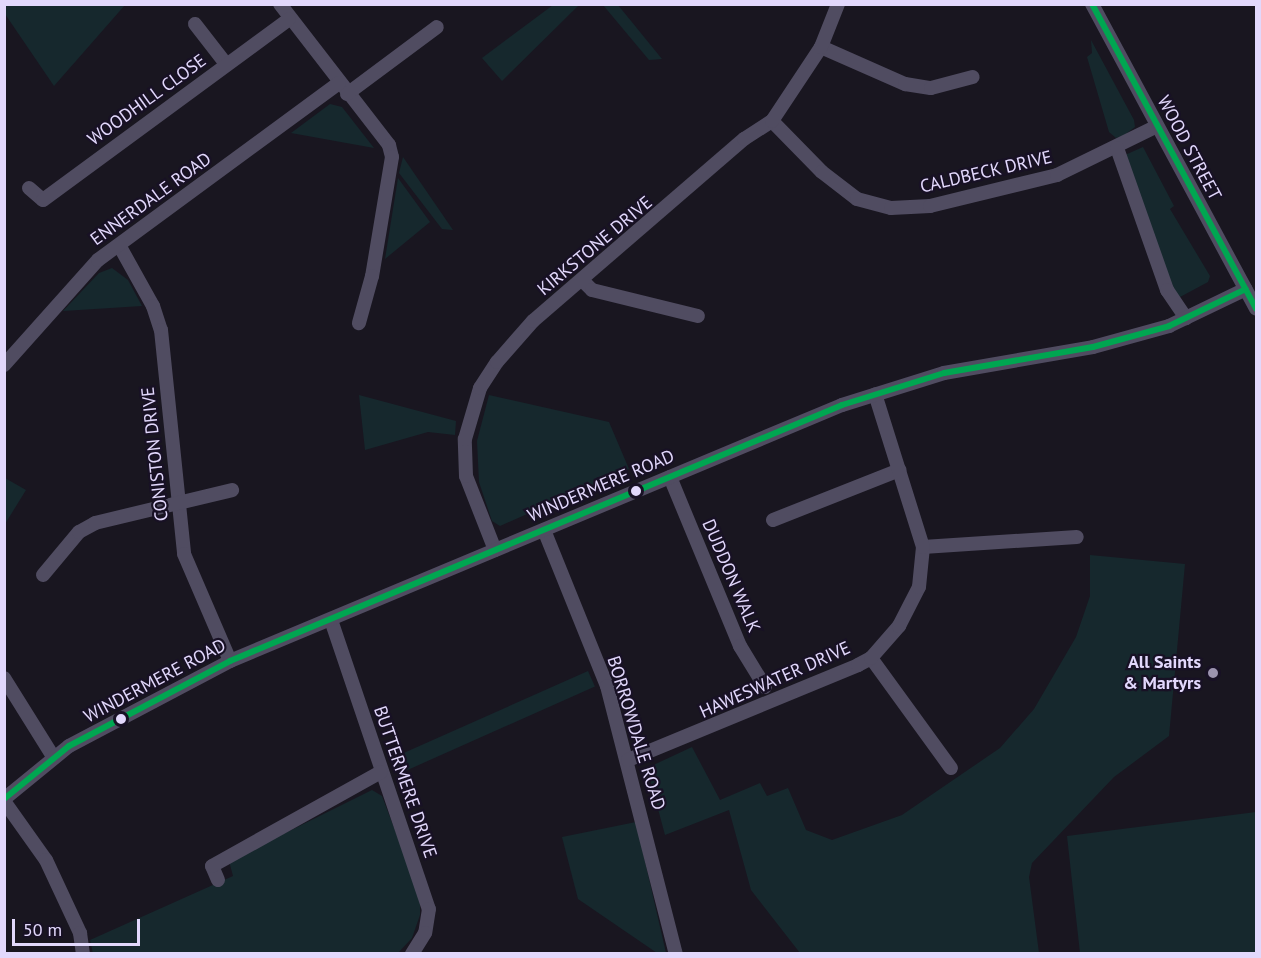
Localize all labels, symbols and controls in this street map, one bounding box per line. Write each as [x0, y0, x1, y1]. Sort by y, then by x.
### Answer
street label: WOODHILL CLOSE [83, 50, 211, 150]
street label: WOOD STREET [1152, 92, 1226, 204]
street label: CALDBECK DRIVE [918, 146, 1054, 198]
street label: ENNERDALE ROAD [86, 148, 216, 250]
street label: KIRKSTONE DRIVE [533, 192, 657, 300]
street label: CONISTON DRIVE [137, 386, 173, 522]
street label: WINDERMERE ROAD [524, 445, 678, 527]
unlabelled marker [630, 485, 642, 497]
street label: DUDDON WALK [697, 516, 765, 636]
street label: WINDERMERE ROAD [80, 634, 230, 728]
street label: HAWESWATER DRIVE [696, 637, 854, 723]
place label: All Saints & Martyrs [1123, 652, 1201, 694]
street label: BORROWDALE ROAD [602, 653, 670, 813]
marker: All Saints & Martyrs [1206, 666, 1220, 680]
street label: BUTTERMERE DRIVE [369, 703, 441, 861]
unlabelled marker [115, 713, 127, 725]
scale bar [15, 907, 142, 945]
text: 50 m [23, 918, 62, 941]

